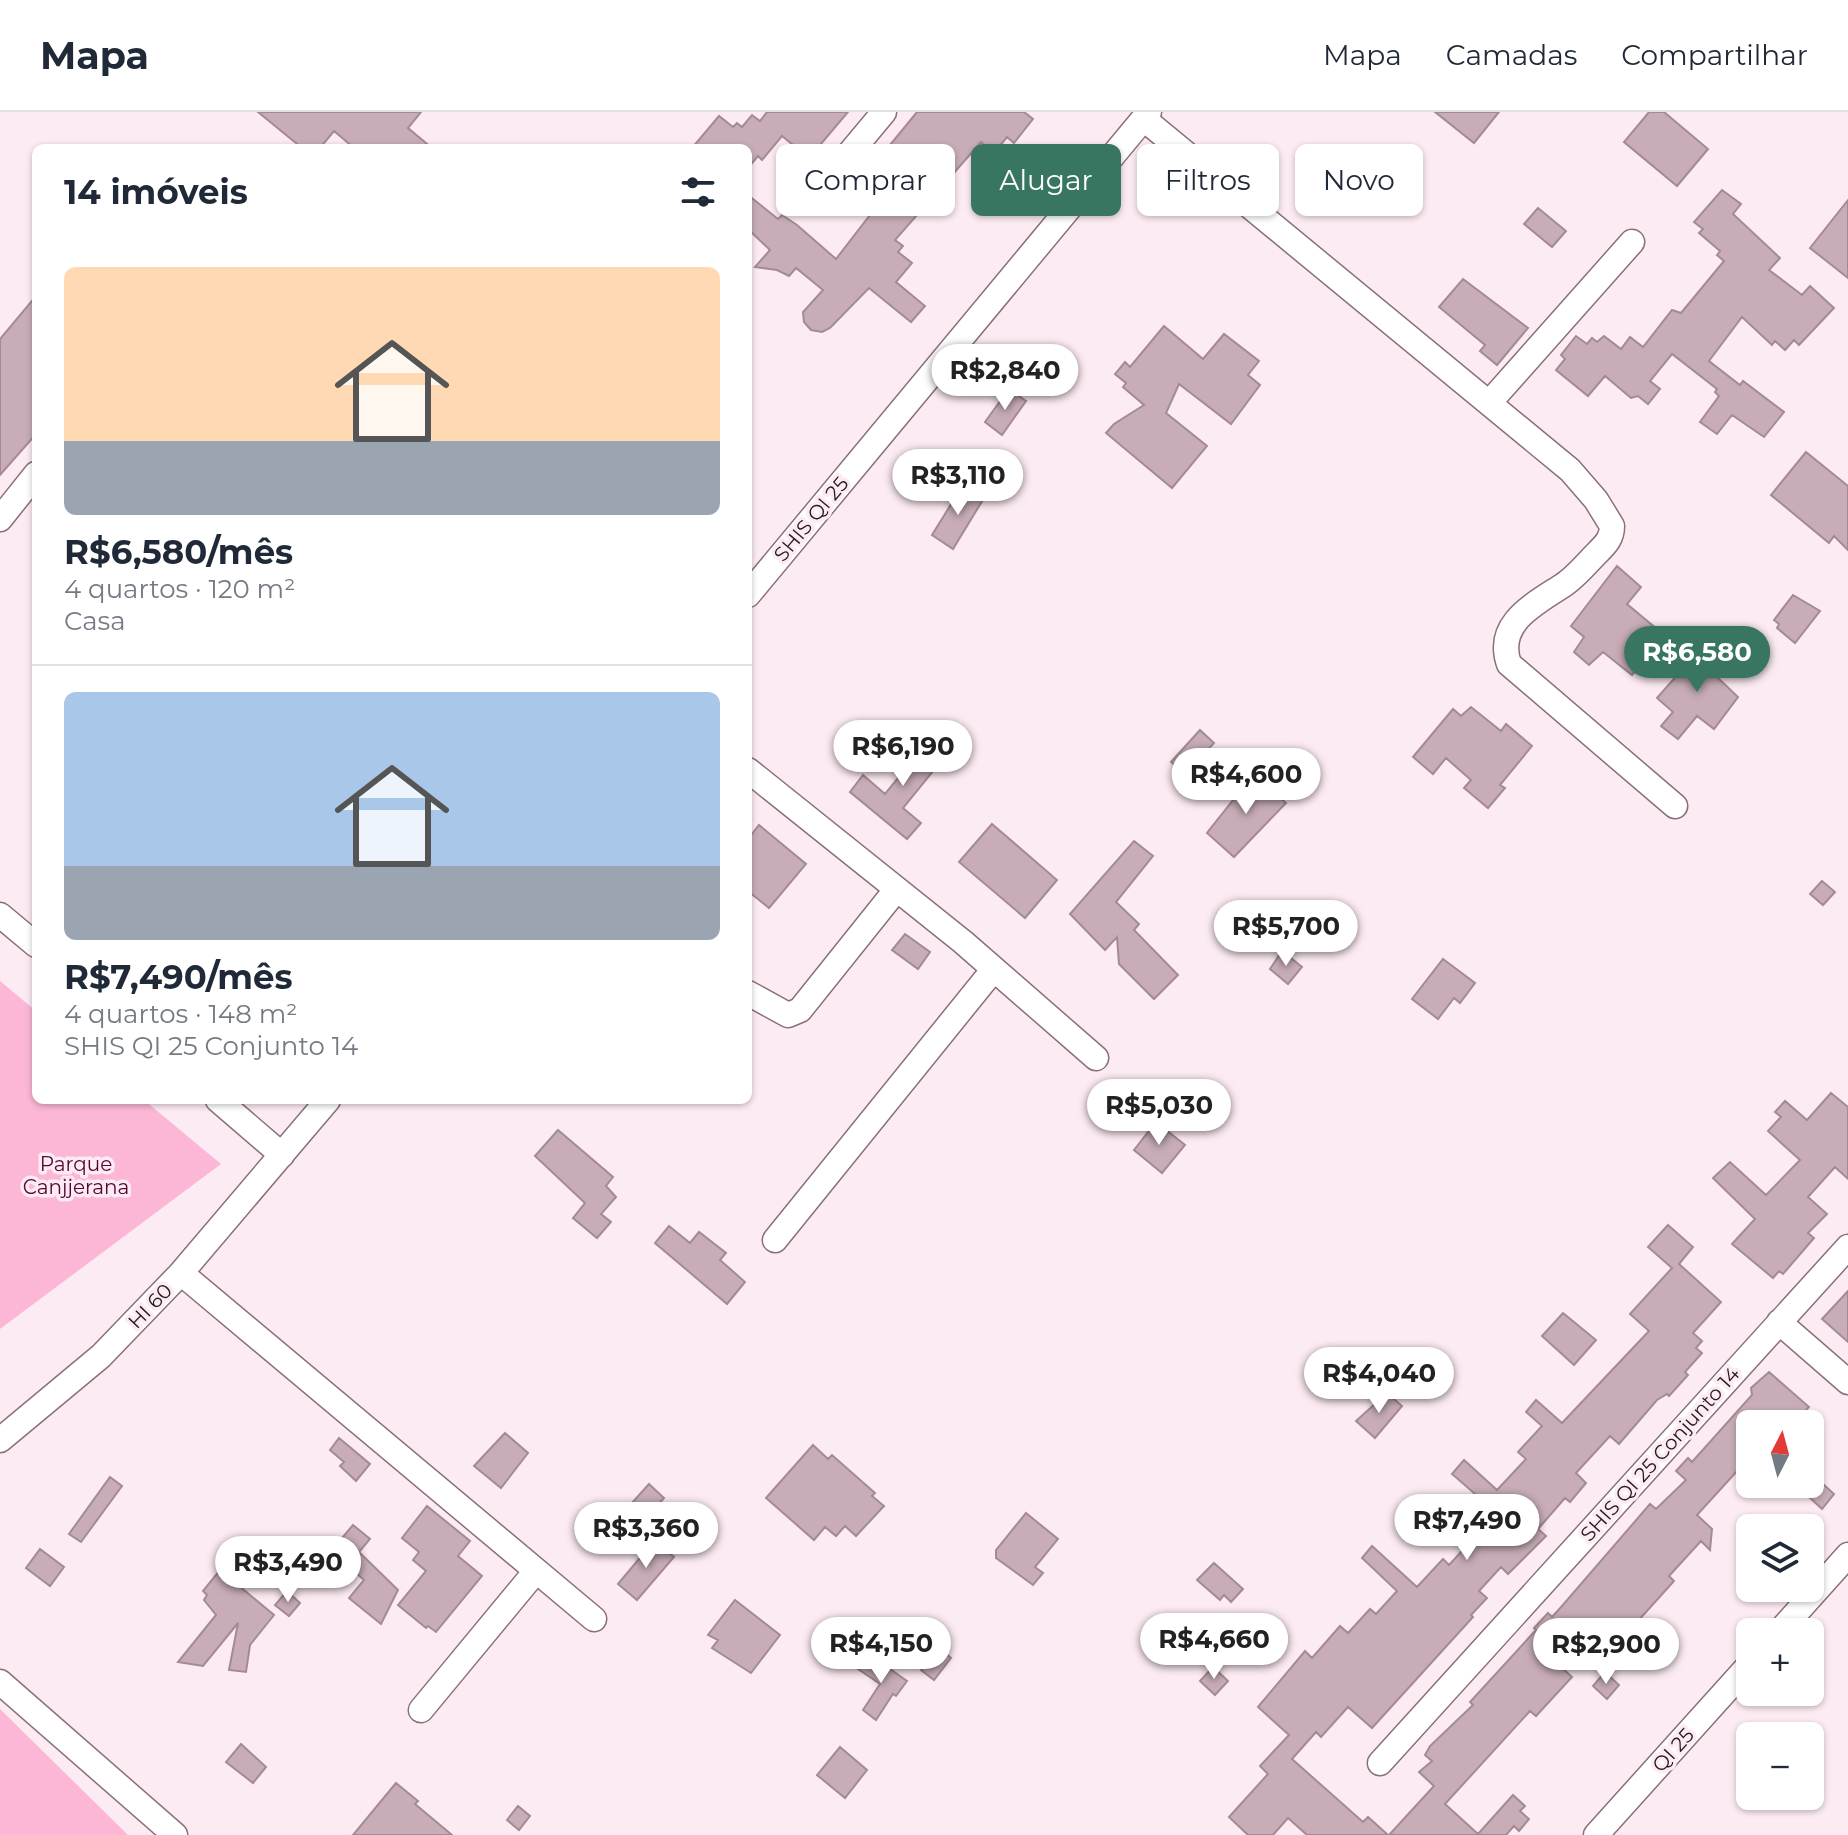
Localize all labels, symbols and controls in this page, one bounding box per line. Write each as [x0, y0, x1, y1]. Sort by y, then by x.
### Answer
text: Mapa [40, 32, 149, 79]
text: Mapa [1323, 38, 1402, 72]
text: Camadas [1446, 38, 1577, 72]
text: Compartilhar [1621, 38, 1808, 72]
chip: Comprar [776, 144, 955, 216]
chip: Alugar [971, 144, 1121, 216]
chip: Filtros [1137, 144, 1279, 216]
chip: Novo [1295, 144, 1423, 216]
icon: filters [676, 170, 720, 214]
text: 14 imóveis [64, 171, 248, 213]
icon: home [320, 319, 464, 463]
pin: R$2,840 [931, 344, 1079, 412]
text: R$2,840 [949, 354, 1061, 386]
pin: R$3,110 [884, 449, 1032, 517]
text: R$3,110 [910, 459, 1006, 491]
street label: SHIS QI 25 [769, 472, 853, 566]
text: R$6,580/mês [64, 531, 293, 573]
text: 4 quartos · 120 m² [64, 573, 295, 605]
text: Casa [64, 605, 126, 637]
pin: R$6,580 [1623, 626, 1771, 694]
text: R$6,580 [1642, 636, 1752, 668]
pin: R$6,190 [829, 720, 977, 788]
text: R$6,190 [851, 730, 955, 762]
icon: home [320, 744, 464, 888]
pin: R$4,600 [1172, 748, 1320, 816]
text: R$4,600 [1190, 758, 1302, 790]
pin: R$5,700 [1212, 900, 1360, 968]
text: R$5,700 [1232, 910, 1340, 942]
text: R$7,490/mês [64, 956, 293, 998]
text: 4 quartos · 148 m² [64, 998, 297, 1030]
text: SHIS QI 25 Conjunto 14 [64, 1030, 358, 1062]
pin: R$5,030 [1085, 1079, 1233, 1147]
text: R$5,030 [1105, 1089, 1213, 1121]
park label: Parque Canjjerana [23, 1152, 129, 1199]
street label: HI 60 [123, 1279, 177, 1333]
pin: R$4,040 [1305, 1347, 1453, 1415]
text: R$4,040 [1322, 1357, 1436, 1389]
street label: SHIS QI 25 Conjunto 14 [1575, 1362, 1745, 1546]
north arrow [1736, 1410, 1824, 1498]
map controls [1736, 1410, 1824, 1810]
pin: R$7,490 [1393, 1494, 1541, 1562]
pin: R$3,360 [572, 1502, 720, 1570]
text: R$7,490 [1412, 1504, 1522, 1536]
text: R$3,360 [592, 1512, 700, 1544]
button: layers [1736, 1514, 1824, 1602]
pin: R$3,490 [214, 1536, 362, 1604]
text: R$3,490 [233, 1546, 343, 1578]
pin: R$4,660 [1140, 1613, 1288, 1681]
pin: R$4,150 [807, 1617, 955, 1685]
pin: R$2,900 [1532, 1618, 1680, 1686]
button: + [1736, 1618, 1824, 1706]
text: R$4,660 [1158, 1623, 1270, 1655]
text: R$4,150 [829, 1627, 933, 1659]
text: R$2,900 [1551, 1628, 1661, 1660]
button: − [1736, 1722, 1824, 1810]
street label: QI 25 [1647, 1723, 1699, 1777]

